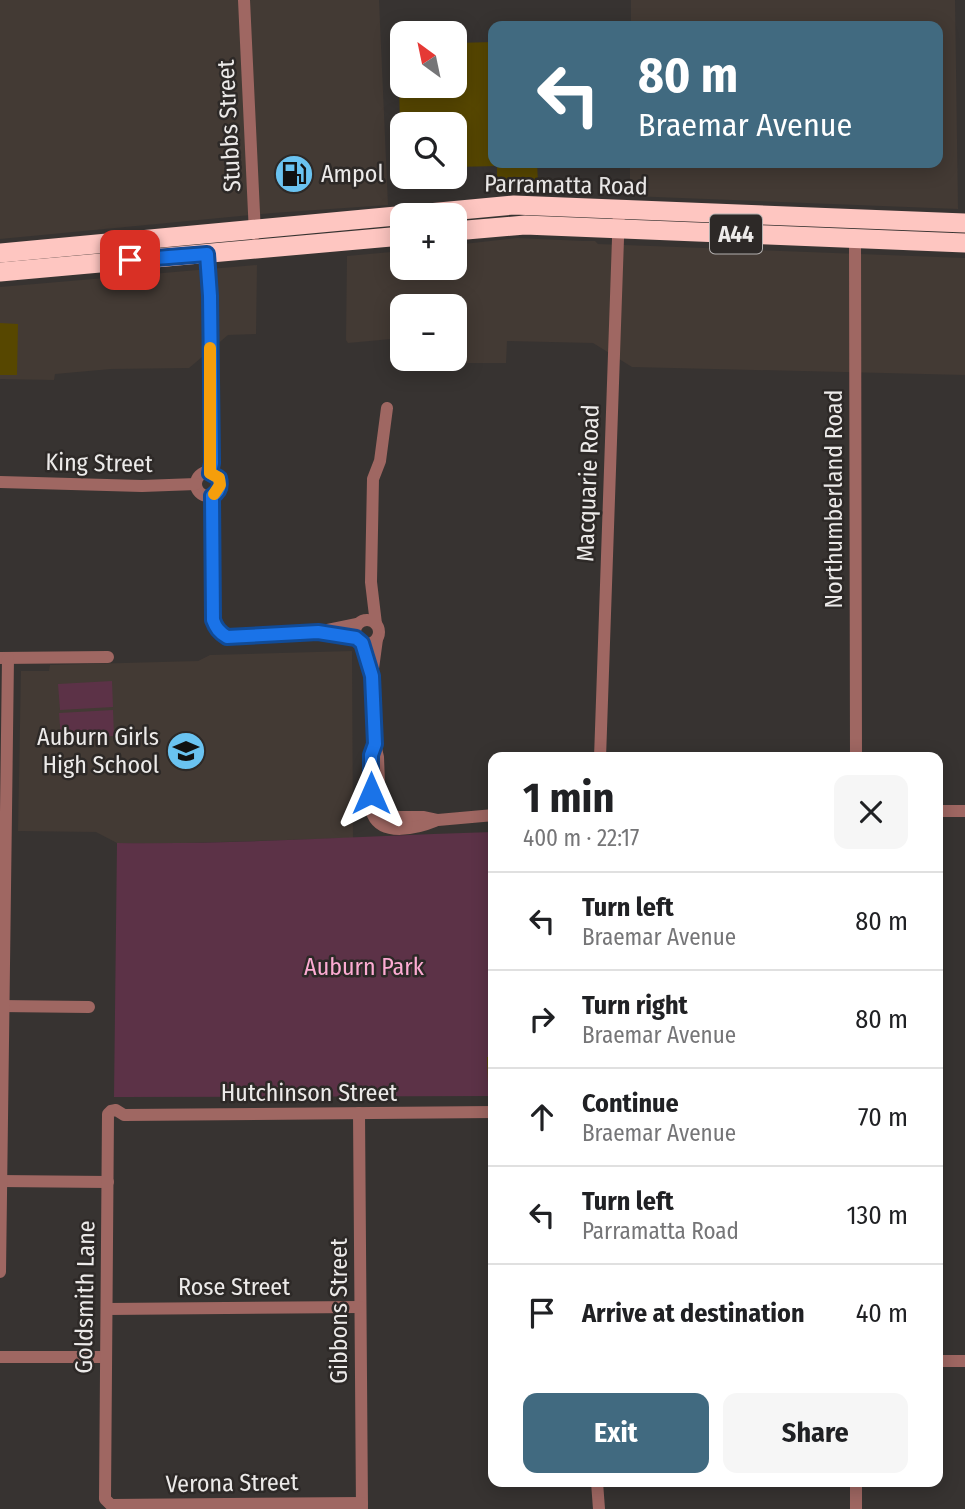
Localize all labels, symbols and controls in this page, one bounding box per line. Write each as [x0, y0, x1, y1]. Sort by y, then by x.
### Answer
north arrow [390, 21, 467, 98]
map controls [390, 21, 467, 371]
text: 80 m [638, 46, 738, 105]
icon: left [523, 49, 614, 140]
street label: Stubbs Street [212, 59, 246, 193]
text: Braemar Avenue [638, 106, 852, 144]
button: search [390, 112, 467, 189]
fuel station icon: Ampol [273, 153, 315, 195]
place label: Ampol [321, 160, 384, 188]
street label: Parramatta Road [484, 170, 648, 200]
button: + [390, 203, 467, 280]
road number: A44 [710, 215, 762, 254]
pin [100, 230, 160, 290]
icon: arrive [111, 241, 149, 279]
button: − [390, 294, 467, 371]
street label: Northumberland Road [820, 390, 848, 608]
street label: Macquarie Road [571, 404, 605, 562]
street label: King Street [45, 448, 153, 478]
place label: Auburn Girls High School [37, 723, 159, 779]
school or university icon: Auburn Girls High School [165, 730, 207, 772]
position arrow [334, 756, 408, 830]
text: 1 min [523, 773, 614, 823]
button: close [834, 775, 908, 849]
text: 400 m · 22:17 [523, 824, 639, 852]
text: Turn left [582, 892, 674, 923]
icon: left [523, 902, 561, 940]
text: 80 m [855, 906, 908, 937]
text: Braemar Avenue [582, 923, 736, 951]
park label: Auburn Park [304, 953, 425, 981]
text: Turn right [582, 990, 688, 1021]
icon: right [523, 1000, 561, 1038]
text: 80 m [855, 1004, 908, 1035]
text: Braemar Avenue [582, 1021, 736, 1049]
street label: Hutchinson Street [221, 1079, 397, 1107]
text: Continue [582, 1088, 679, 1119]
icon: ahead [523, 1098, 561, 1136]
text: 70 m [858, 1102, 908, 1133]
text: Braemar Avenue [582, 1119, 736, 1147]
text: Turn left [582, 1186, 674, 1217]
icon: left [523, 1196, 561, 1234]
text: 130 m [846, 1200, 908, 1231]
text: Parramatta Road [582, 1217, 739, 1245]
street label: Goldsmith Lane [70, 1220, 100, 1374]
street label: Gibbons Street [325, 1238, 353, 1384]
street label: Rose Street [178, 1273, 290, 1301]
icon: arrive [523, 1294, 561, 1332]
text: Arrive at destination [582, 1298, 805, 1329]
text: 40 m [856, 1298, 908, 1329]
button: Exit [523, 1393, 709, 1473]
button: Share [723, 1393, 908, 1473]
street label: Verona Street [165, 1468, 299, 1498]

